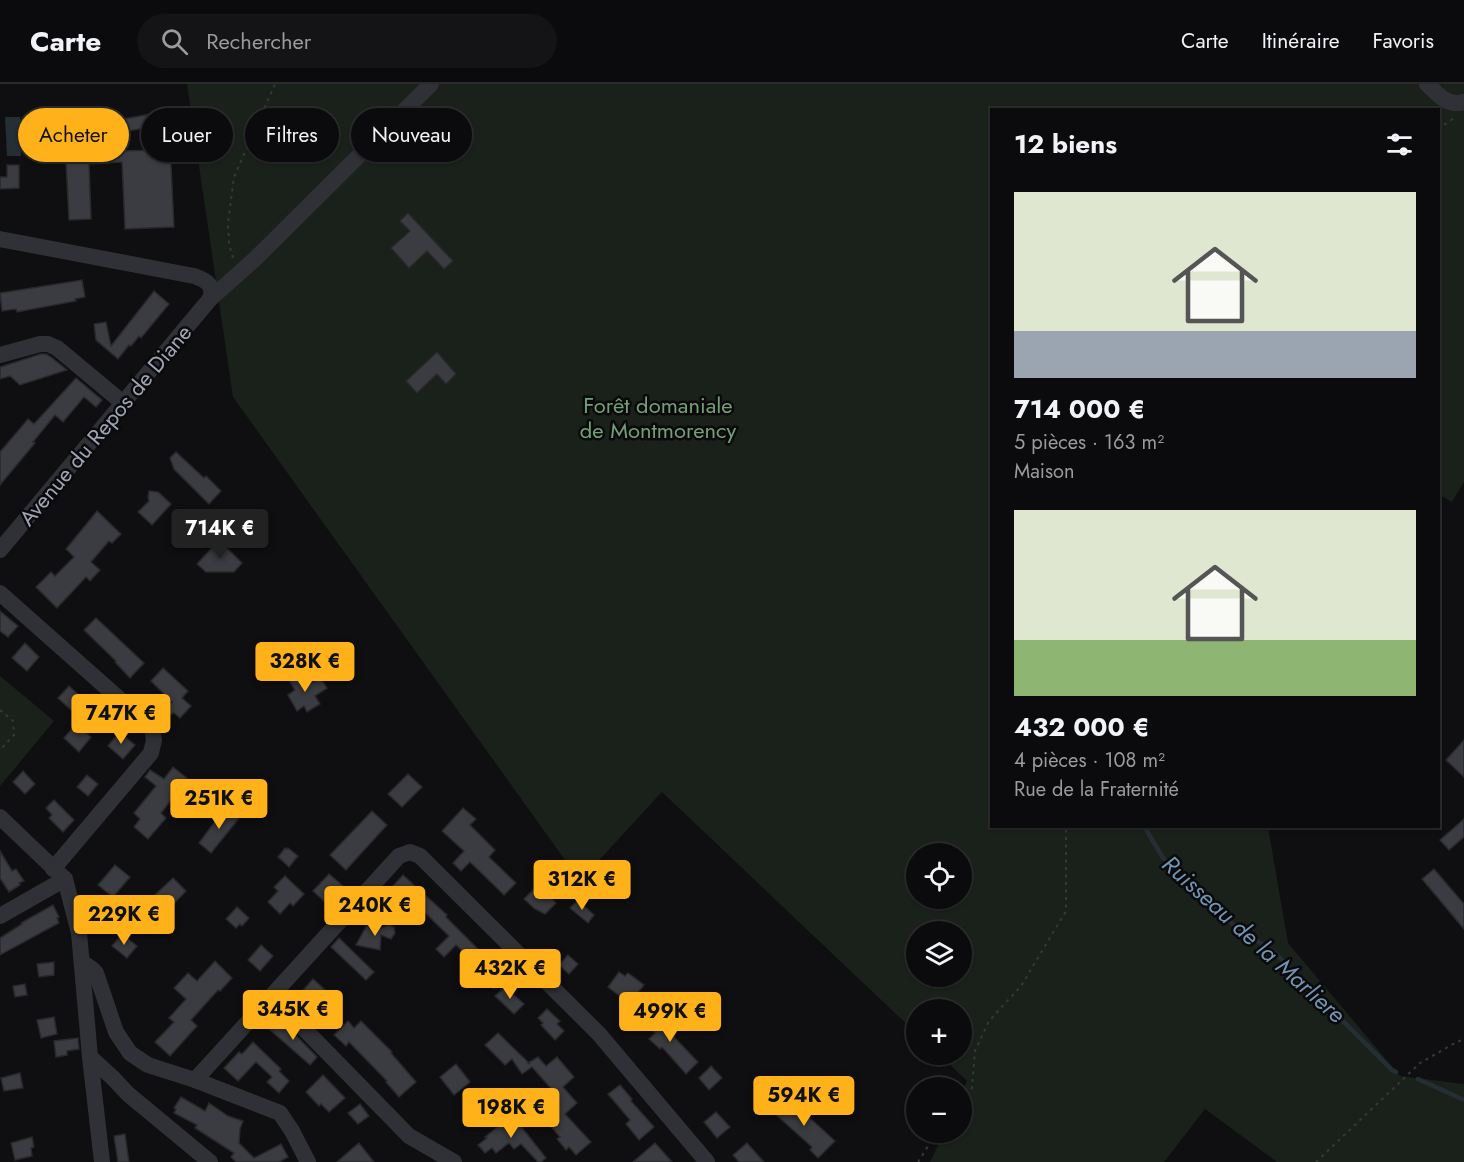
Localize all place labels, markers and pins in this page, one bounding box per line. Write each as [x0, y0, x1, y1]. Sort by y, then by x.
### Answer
pin: 714K € [171, 509, 269, 560]
pin: 328K € [256, 642, 354, 693]
pin: 747K € [72, 694, 170, 745]
pin: 251K € [170, 779, 268, 830]
pin: 312K € [533, 860, 631, 911]
pin: 240K € [326, 886, 424, 937]
pin: 229K € [75, 895, 173, 946]
pin: 432K € [461, 949, 559, 1000]
pin: 345K € [244, 990, 342, 1041]
pin: 499K € [621, 992, 719, 1043]
pin: 594K € [755, 1076, 853, 1127]
pin: 198K € [462, 1088, 560, 1139]

